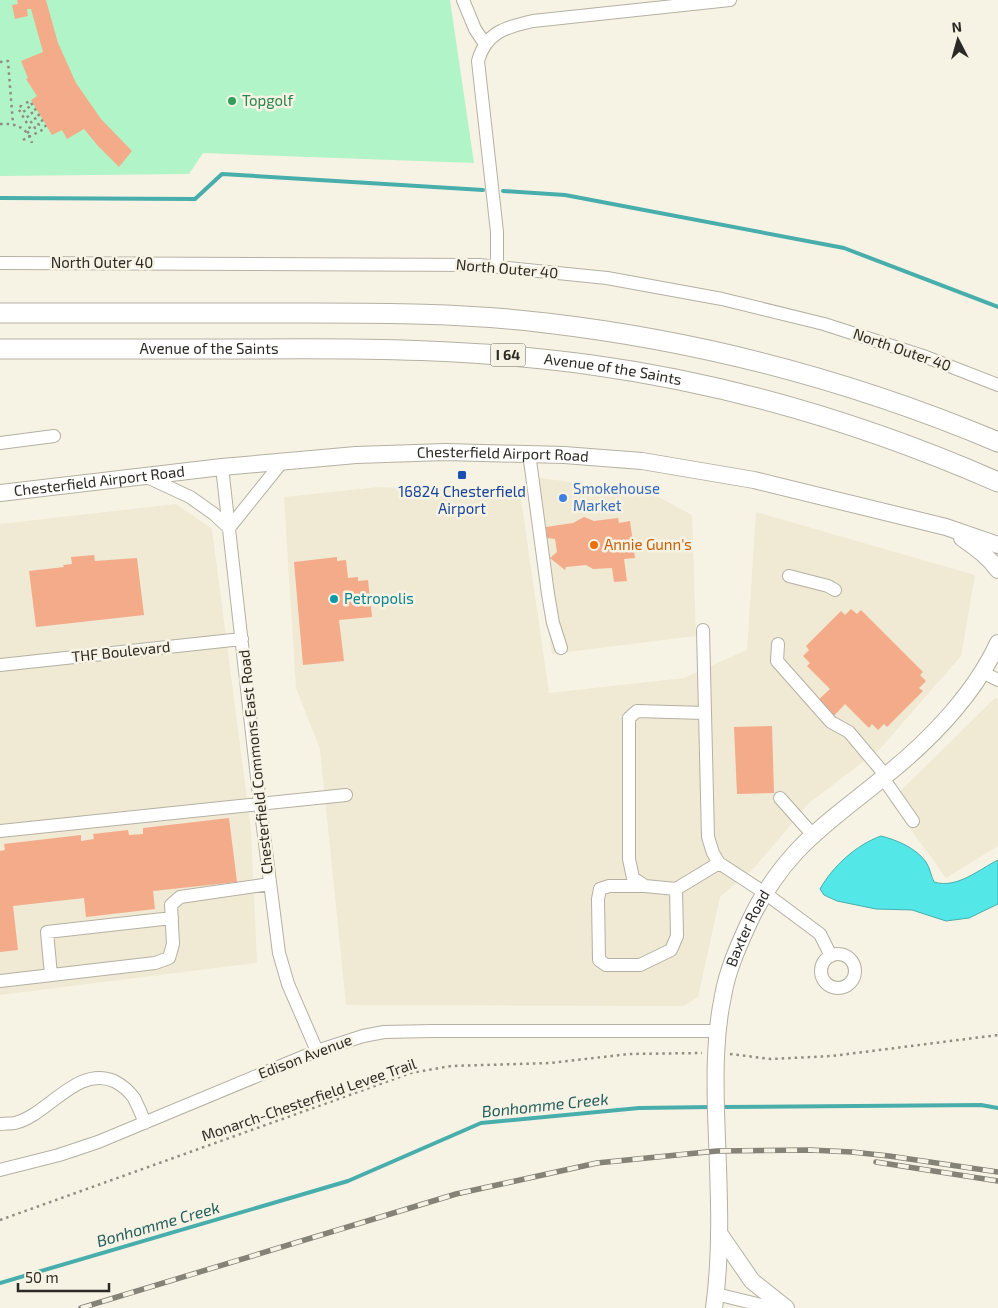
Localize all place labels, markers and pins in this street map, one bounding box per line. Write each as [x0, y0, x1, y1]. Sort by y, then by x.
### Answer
place label: Topgolf [242, 91, 293, 109]
marker: Topgolf [226, 95, 238, 107]
marker: 16824 Chesterfield Airport [456, 469, 468, 481]
place label: Smokehouse Market [573, 479, 660, 514]
place label: 16824 Chesterfield Airport [398, 482, 526, 517]
marker: Smokehouse Market [557, 492, 569, 504]
place label: Annie Gunn's [604, 535, 692, 553]
marker: Annie Gunn's [588, 539, 600, 551]
place label: Petropolis [344, 589, 414, 607]
marker: Petropolis [328, 593, 340, 605]

